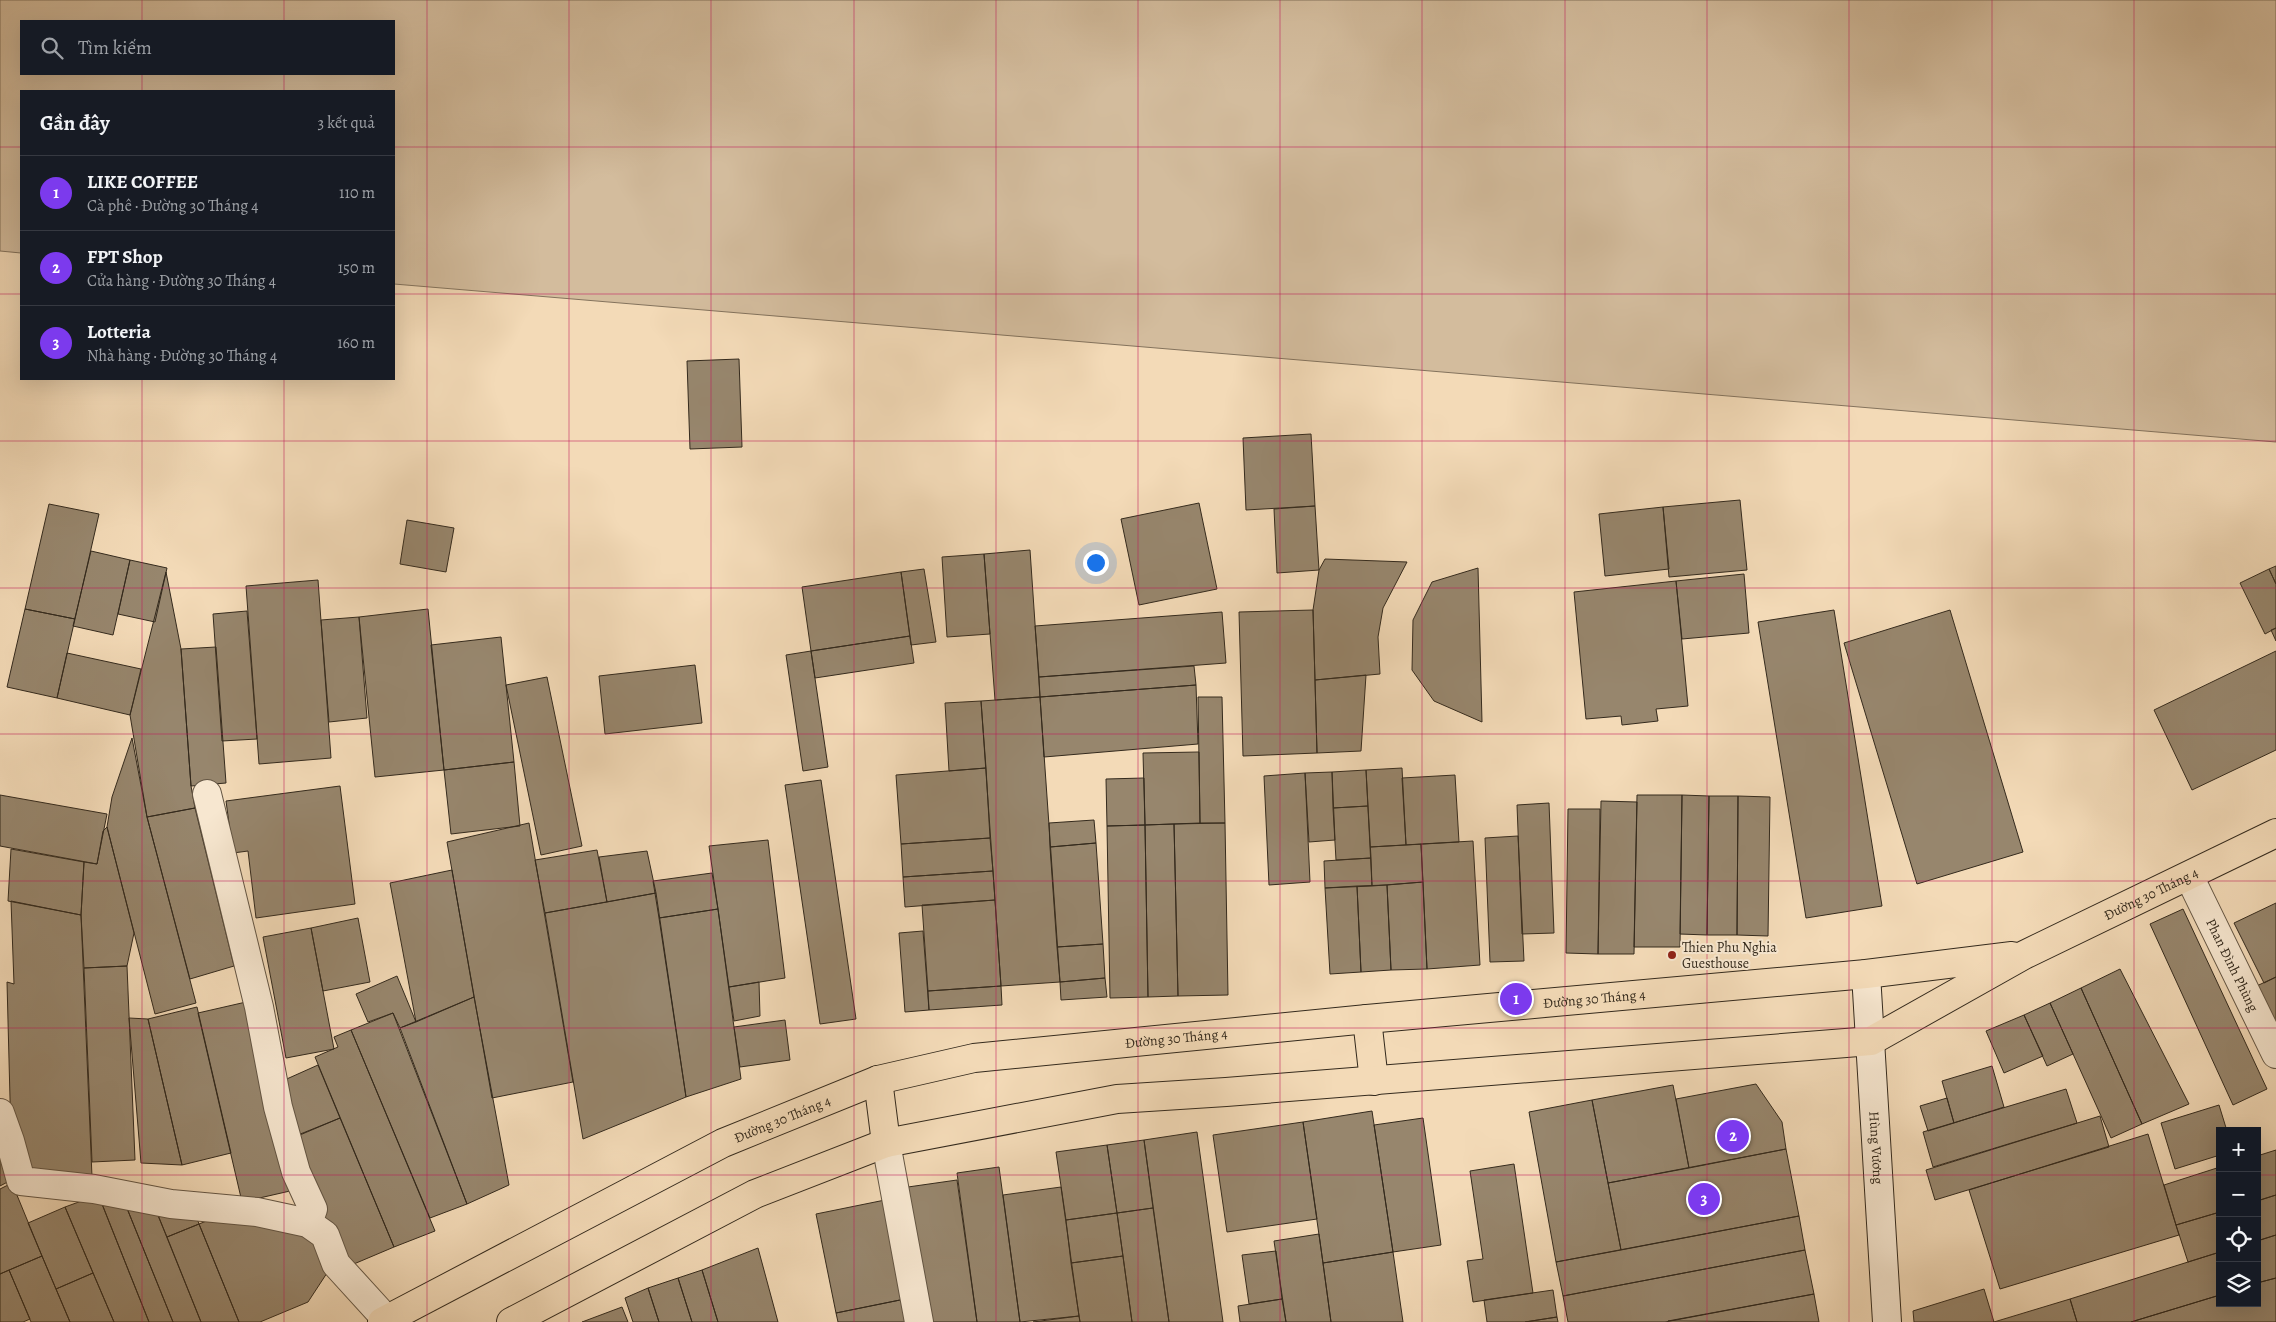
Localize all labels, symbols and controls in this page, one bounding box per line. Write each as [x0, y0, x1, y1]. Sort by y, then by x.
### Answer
search box [20, 20, 395, 75]
icon: search [38, 34, 66, 62]
text: Tìm kiếm [78, 35, 152, 61]
text: Gần đây [40, 109, 110, 137]
text: 3 kết quả [318, 112, 375, 134]
text: LIKE COFFEE [87, 169, 198, 195]
text: 1 [53, 182, 59, 204]
text: 110 m [339, 182, 375, 204]
text: Cà phê · Đường 30 Tháng 4 [87, 195, 259, 217]
text: FPT Shop [87, 244, 163, 270]
text: 2 [52, 257, 60, 279]
text: 150 m [338, 257, 375, 279]
text: Cửa hàng · Đường 30 Tháng 4 [87, 270, 276, 292]
text: Lotteria [87, 319, 151, 345]
text: 3 [53, 332, 59, 354]
text: 160 m [337, 332, 375, 354]
text: Nhà hàng · Đường 30 Tháng 4 [87, 345, 277, 367]
your location [1083, 550, 1109, 576]
street label: Đường 30 Tháng 4 [2101, 863, 2201, 925]
street label: Phan Đình Phùng [2201, 915, 2263, 1015]
place label: Thien Phu Nghia Guesthouse [1682, 938, 1777, 973]
marker: Thien Phu Nghia Guesthouse [1666, 949, 1678, 961]
pin: 1 [1500, 980, 1532, 1018]
street label: Đường 30 Tháng 4 [1542, 985, 1646, 1013]
street label: Đường 30 Tháng 4 [1124, 1024, 1228, 1053]
street label: Đường 30 Tháng 4 [731, 1091, 834, 1148]
street label: Hùng Vương [1864, 1111, 1888, 1185]
pin: 2 [1717, 1117, 1749, 1155]
map controls [2216, 1127, 2261, 1307]
button: + [2216, 1127, 2261, 1172]
button: − [2216, 1172, 2261, 1217]
pin: 3 [1688, 1180, 1720, 1218]
button: locate [2216, 1217, 2261, 1262]
button: layers [2216, 1262, 2261, 1307]

